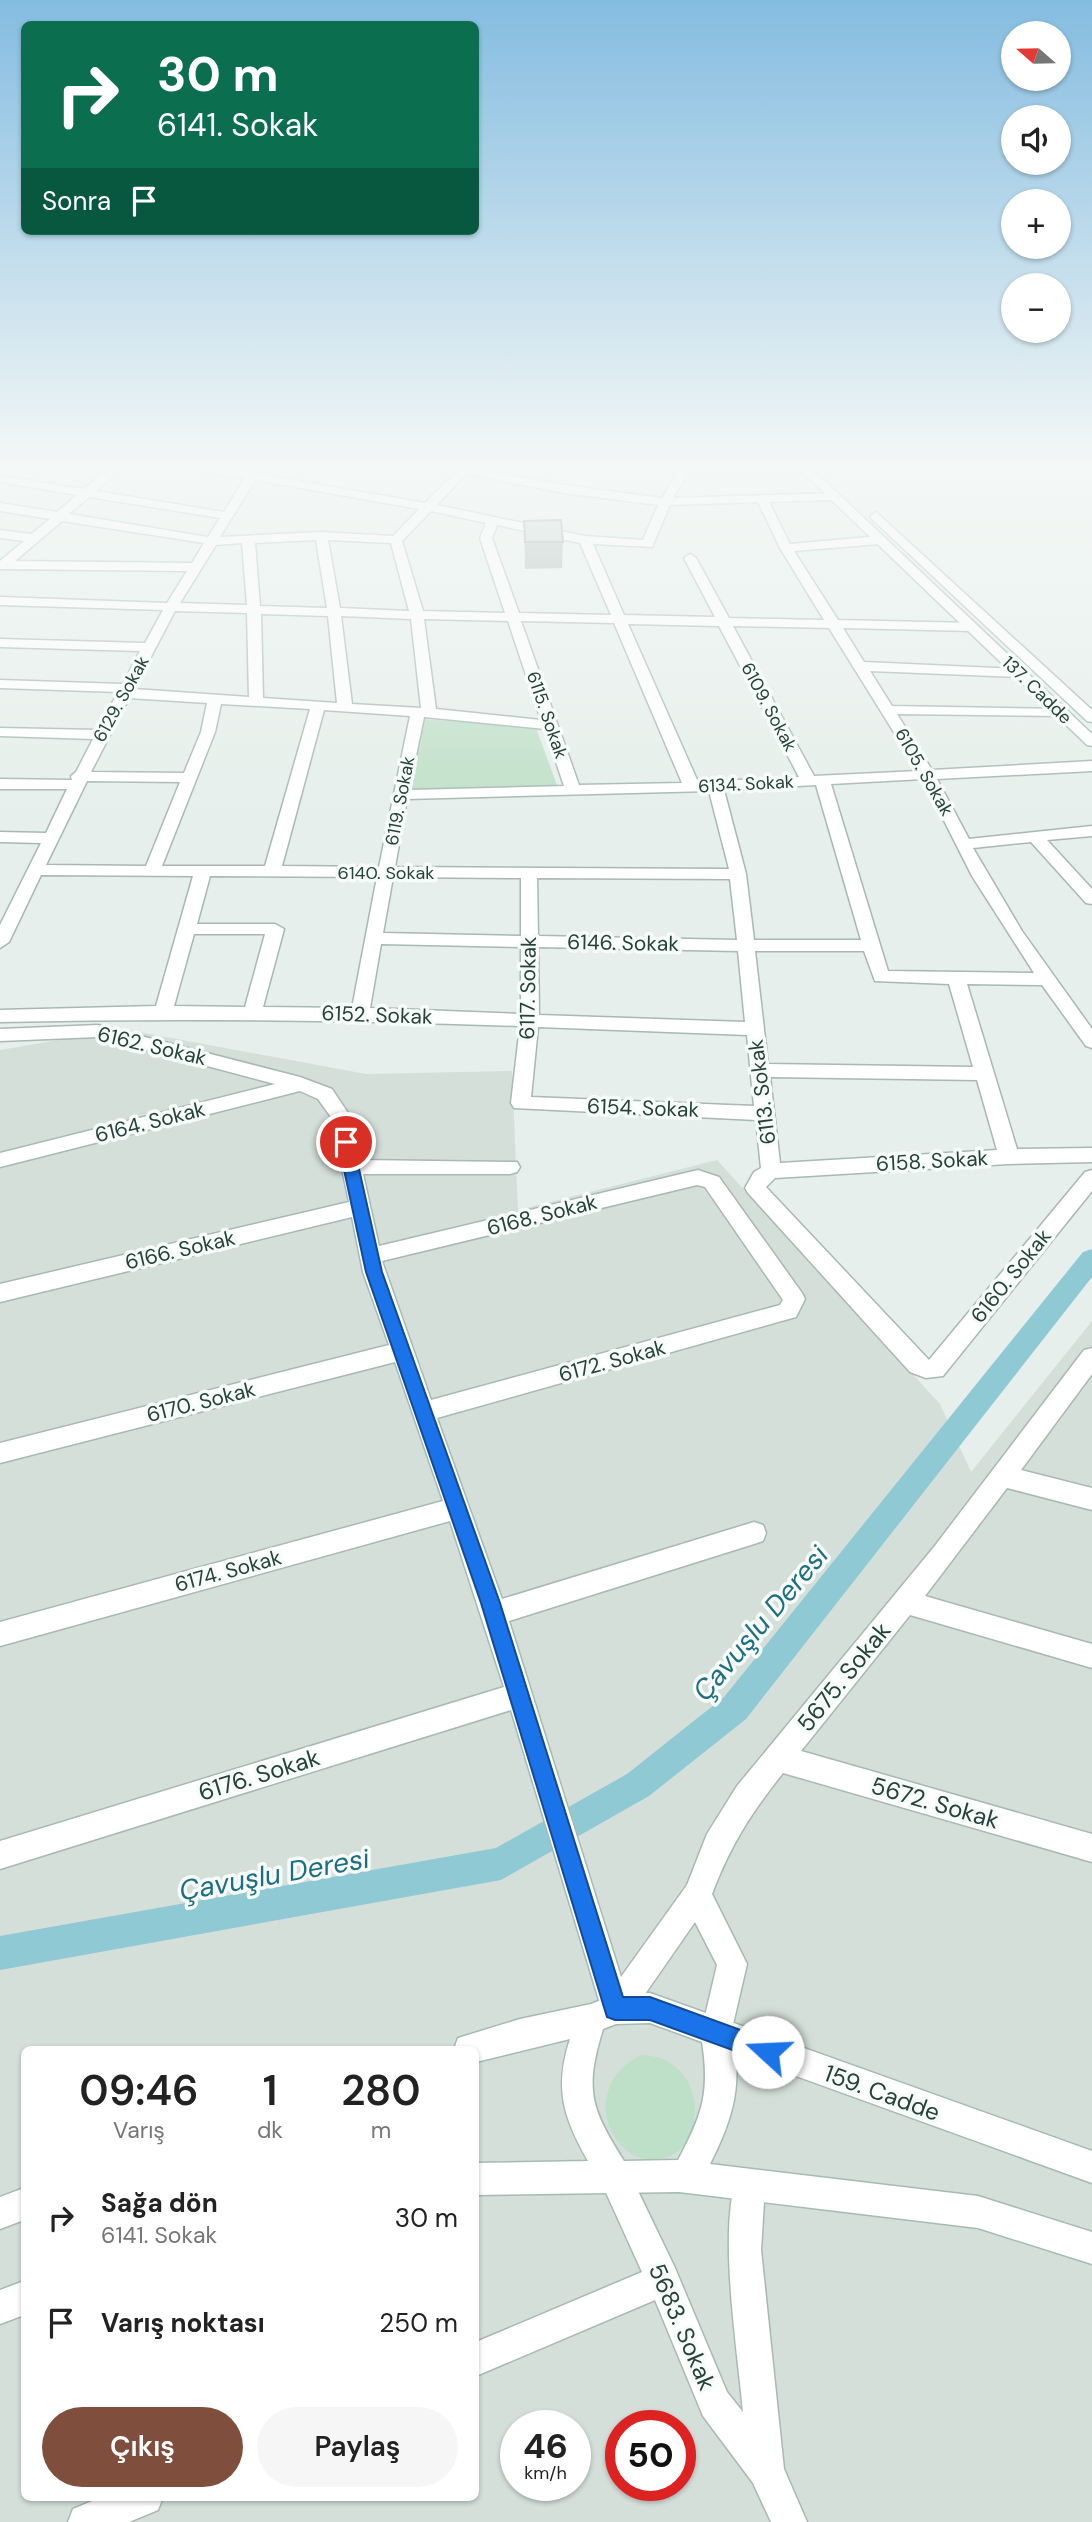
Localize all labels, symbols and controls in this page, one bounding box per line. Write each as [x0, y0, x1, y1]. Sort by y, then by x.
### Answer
north arrow [1001, 21, 1071, 91]
map controls [1001, 21, 1071, 343]
text: 30 m [157, 42, 279, 106]
icon: right [42, 49, 133, 140]
text: 6141. Sokak [157, 104, 318, 146]
button: sound [1001, 105, 1071, 175]
icon: arrive [125, 182, 163, 220]
text: Sonra [42, 184, 111, 218]
button: + [1001, 189, 1071, 259]
button: − [1001, 273, 1071, 343]
street label: 137. Cadde [997, 651, 1077, 729]
street label: 6129. Sokak [87, 652, 155, 746]
street label: 6109. Sokak [736, 658, 802, 756]
street label: 6115. Sokak [521, 668, 573, 762]
street label: 6105. Sokak [889, 724, 959, 820]
street label: 6119. Sokak [380, 754, 420, 848]
street label: 6134. Sokak [698, 770, 794, 798]
street label: 6140. Sokak [338, 861, 434, 885]
street label: 6146. Sokak [567, 928, 680, 958]
street label: 6117. Sokak [513, 936, 543, 1040]
street label: 6152. Sokak [321, 999, 433, 1031]
street label: 6162. Sokak [95, 1020, 210, 1072]
street label: 6113. Sokak [742, 1037, 782, 1146]
street label: 6154. Sokak [586, 1092, 700, 1124]
street label: 6164. Sokak [92, 1095, 208, 1149]
pin [316, 1112, 376, 1172]
icon: arrive [327, 1123, 365, 1161]
street label: 6158. Sokak [875, 1144, 989, 1178]
street label: 6168. Sokak [484, 1188, 600, 1242]
street label: 6160. Sokak [964, 1223, 1058, 1329]
street label: 6166. Sokak [122, 1224, 238, 1276]
street label: 6172. Sokak [556, 1333, 669, 1389]
street label: 6170. Sokak [144, 1375, 259, 1429]
water label: Çavuşlu Deresi [684, 1537, 837, 1709]
street label: 6174. Sokak [172, 1543, 285, 1599]
street label: 5675. Sokak [790, 1616, 897, 1738]
street label: 6176. Sokak [194, 1741, 323, 1808]
street label: 5672. Sokak [868, 1769, 1003, 1836]
water label: Çavuşlu Deresi [176, 1839, 373, 1909]
position arrow [731, 2015, 805, 2089]
street label: 159. Cadde [820, 2057, 944, 2128]
text: 09:46 [79, 2063, 199, 2118]
text: 1 [263, 2063, 277, 2118]
text: 280 [341, 2063, 421, 2118]
text: Varış [113, 2115, 165, 2145]
text: dk [257, 2115, 283, 2145]
text: m [371, 2115, 391, 2145]
text: Sağa dön [101, 2186, 218, 2220]
icon: right [42, 2199, 80, 2237]
text: 30 m [395, 2201, 458, 2235]
text: 6141. Sokak [101, 2220, 217, 2250]
street label: 5683. Sokak [642, 2259, 723, 2395]
icon: arrive [42, 2304, 80, 2342]
text: Varış noktası [101, 2306, 265, 2340]
text: 250 m [379, 2306, 458, 2340]
button: Çıkış [42, 2407, 243, 2487]
button: Paylaş [257, 2407, 458, 2487]
speed limit sign: 50 [605, 2410, 696, 2501]
text: 46 [523, 2423, 568, 2469]
text: km/h [524, 2461, 567, 2485]

